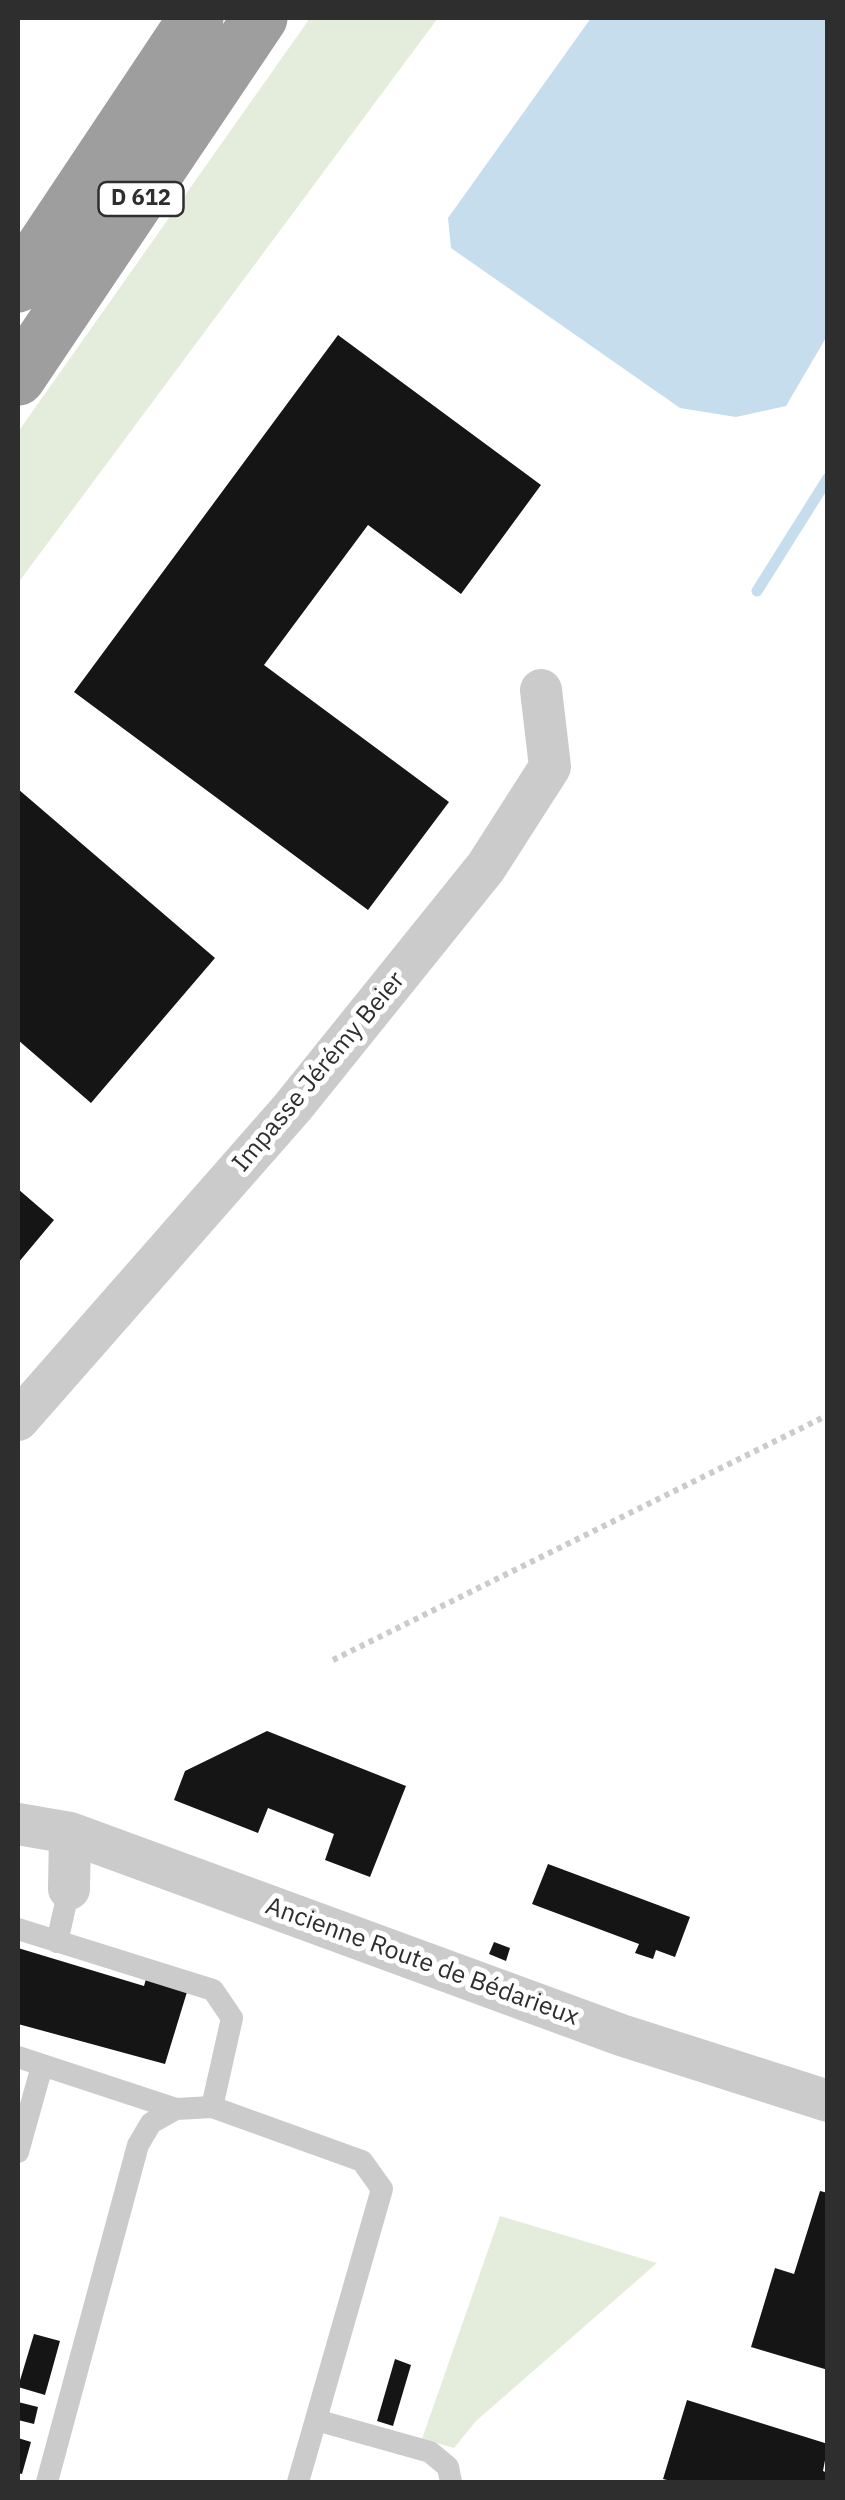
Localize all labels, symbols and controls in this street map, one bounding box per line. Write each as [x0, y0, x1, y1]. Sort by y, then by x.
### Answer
road number: D 612 [98, 182, 184, 216]
street label: Impasse Jérémy Beier [227, 966, 411, 1178]
street label: Ancienne Route de Bédarieux [261, 1891, 583, 2033]

